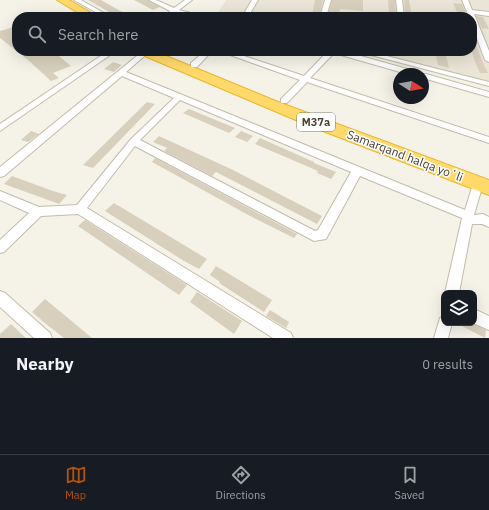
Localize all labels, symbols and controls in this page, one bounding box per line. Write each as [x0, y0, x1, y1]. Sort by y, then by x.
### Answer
search box [12, 12, 477, 56]
icon: search [26, 23, 48, 45]
text: Search here [58, 25, 138, 44]
north arrow [393, 68, 429, 104]
road number: M37a [297, 113, 335, 131]
street label: Samarqand halqa yoʻli [345, 126, 465, 185]
map controls [441, 290, 477, 326]
button: layers [441, 290, 477, 326]
text: Nearby [16, 353, 74, 375]
text: 0 results [422, 356, 473, 373]
tab: Map [65, 464, 87, 502]
tab: Directions [216, 464, 266, 502]
tab: Saved [395, 464, 424, 502]

